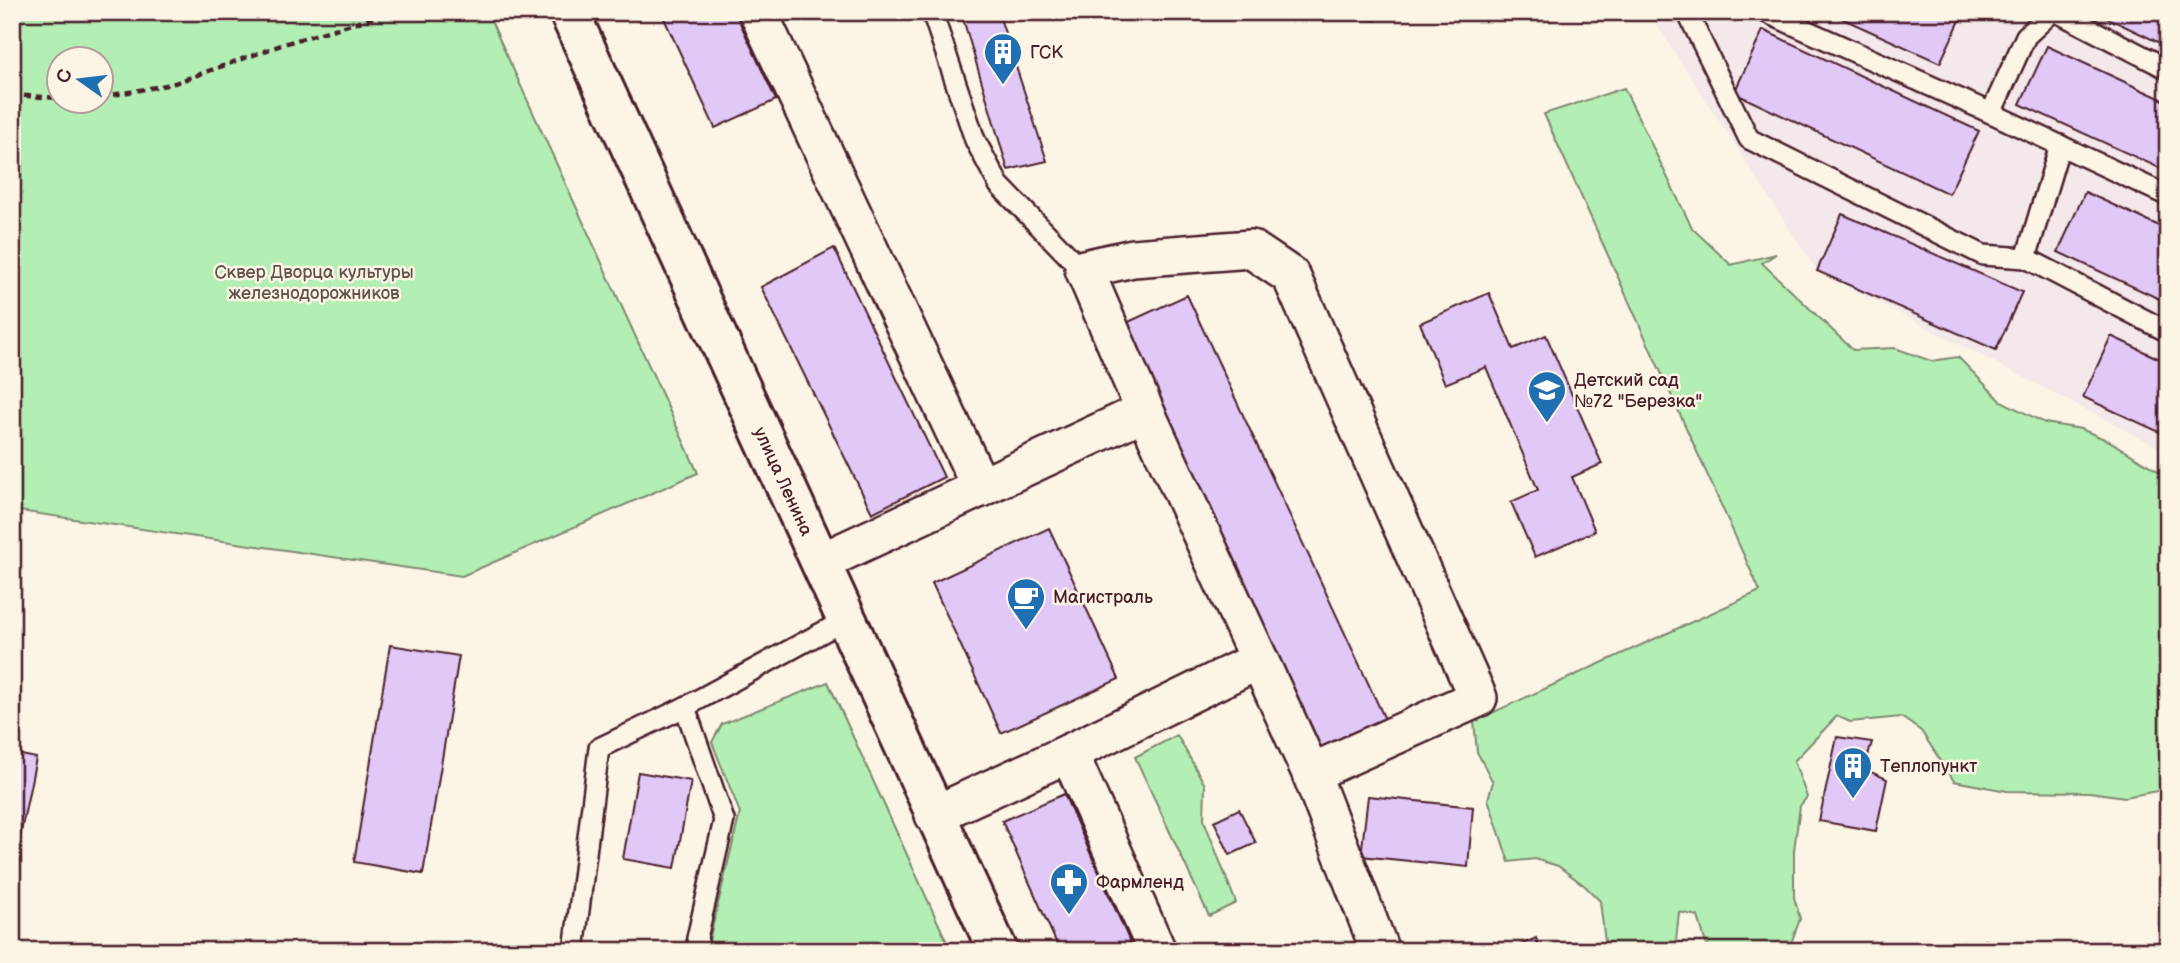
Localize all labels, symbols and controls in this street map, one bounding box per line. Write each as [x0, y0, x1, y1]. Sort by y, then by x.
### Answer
building icon: ГСК [982, 31, 1024, 86]
place label: ГСК [1030, 42, 1063, 63]
north arrow [46, 46, 116, 116]
text: С [52, 67, 78, 85]
park label: Сквер Дворца культуры железнодорожников [214, 262, 414, 304]
school or university icon: Детский сад №72 "Березка" [1526, 369, 1568, 424]
place label: Детский сад №72 "Березка" [1574, 370, 1702, 412]
street label: улица Ленина [750, 424, 817, 539]
cafe icon: Магистраль [1005, 576, 1047, 631]
place label: Магистраль [1053, 587, 1153, 608]
building icon: Теплопункт [1832, 745, 1874, 800]
place label: Теплопункт [1880, 756, 1978, 777]
pharmacy icon: Фармленд [1048, 861, 1090, 916]
place label: Фармленд [1096, 872, 1184, 893]

